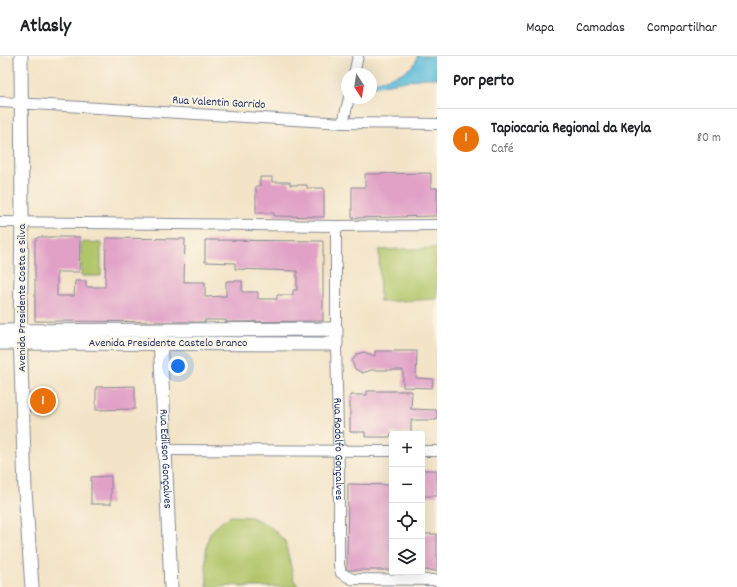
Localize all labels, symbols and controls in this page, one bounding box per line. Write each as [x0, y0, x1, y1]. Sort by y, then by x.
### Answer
text: Atlasly [20, 14, 71, 41]
text: Mapa [526, 18, 554, 38]
text: Camadas [576, 18, 625, 38]
text: Compartilhar [647, 18, 717, 38]
north arrow [341, 68, 377, 104]
text: Por perto [453, 70, 514, 94]
street label: Rua Valentin Garrido [172, 92, 266, 114]
text: Tapiocaria Regional da Keyla [491, 118, 651, 140]
text: 1 [465, 129, 467, 148]
text: 80 m [697, 129, 721, 148]
text: Café [491, 140, 514, 159]
street label: Avenida Presidente Costa e Silva [14, 224, 31, 372]
street label: Avenida Presidente Castelo Branco [89, 335, 247, 352]
your location [168, 356, 188, 376]
pin: 1 [30, 386, 56, 416]
street label: Rua Rodolfo Gonçalves [329, 398, 348, 500]
street label: Rua Edilson Gonçalves [155, 409, 176, 509]
map controls [389, 431, 425, 575]
button: + [389, 431, 425, 467]
button: − [389, 467, 425, 503]
button: locate [389, 503, 425, 539]
button: layers [389, 539, 425, 575]

